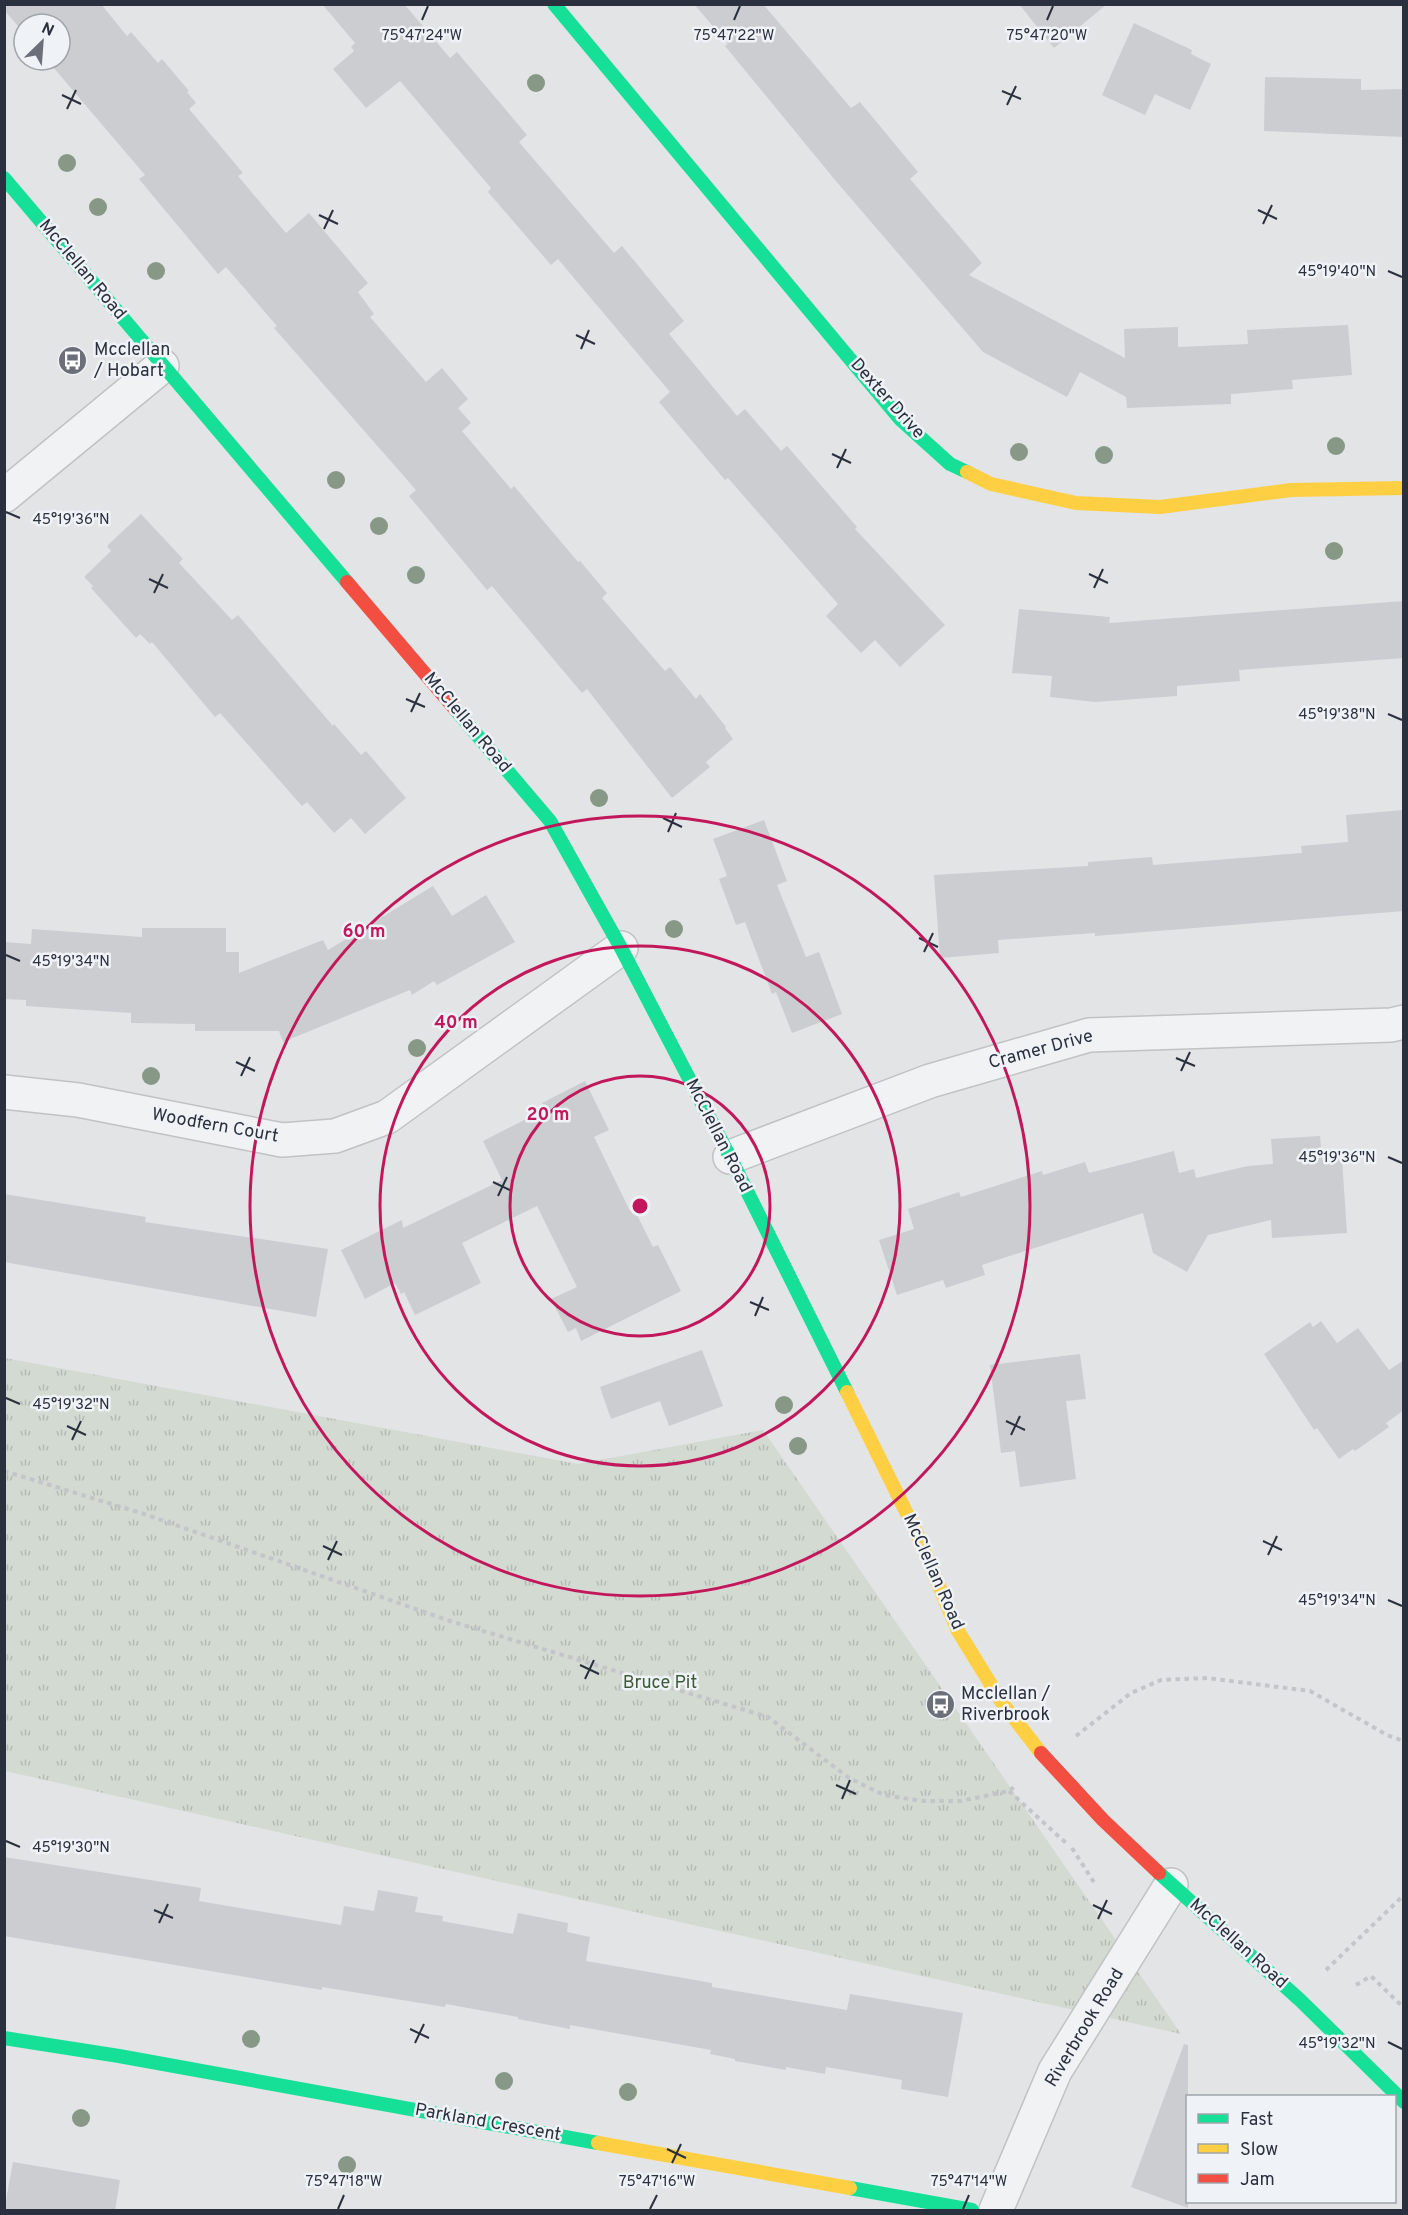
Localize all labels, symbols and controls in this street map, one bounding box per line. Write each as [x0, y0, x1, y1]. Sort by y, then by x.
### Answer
north arrow [12, 12, 72, 72]
text: N [38, 19, 57, 42]
text: 75°47'24"W [382, 27, 462, 46]
text: 75°47'22"W [694, 27, 774, 46]
text: 75°47'20"W [1007, 27, 1087, 46]
street label: McClellan Road [33, 215, 131, 325]
text: 45°19'40"N [1298, 263, 1376, 282]
place label: Mcclellan / Hobart [93, 339, 170, 383]
bus stop icon: Mcclellan / Hobart [57, 344, 89, 376]
street label: Dexter Drive [845, 354, 929, 444]
text: 45°19'36"N [32, 511, 110, 530]
street label: McClellan Road [418, 668, 516, 778]
text: 45°19'38"N [1298, 706, 1376, 725]
text: 60 m [342, 921, 386, 944]
text: 45°19'34"N [32, 953, 110, 972]
text: 40 m [434, 1012, 478, 1035]
street label: Cramer Drive [986, 1025, 1096, 1075]
street label: McClellan Road [680, 1075, 756, 1197]
street label: Woodfern Court [150, 1104, 280, 1148]
text: 20 m [526, 1104, 570, 1127]
text: 45°19'36"N [1298, 1149, 1376, 1168]
centre of rings [630, 1196, 650, 1216]
text: 45°19'32"N [32, 1396, 110, 1415]
street label: McClellan Road [897, 1510, 969, 1634]
text: 45°19'34"N [1298, 1592, 1376, 1611]
park label: Bruce Pit [623, 1672, 697, 1695]
place label: Mcclellan / Riverbrook [961, 1683, 1051, 1727]
bus stop icon: Mcclellan / Riverbrook [924, 1688, 956, 1720]
text: 45°19'30"N [32, 1839, 110, 1858]
street label: McClellan Road [1184, 1894, 1292, 1994]
street label: Riverbrook Road [1040, 1964, 1130, 2092]
text: 45°19'32"N [1298, 2035, 1376, 2054]
legend [1186, 2095, 1396, 2203]
street label: Parkland Crescent [413, 2099, 563, 2147]
text: Fast [1240, 2109, 1273, 2132]
text: Slow [1240, 2139, 1278, 2162]
text: Jam [1240, 2169, 1275, 2192]
text: 75°47'18"W [306, 2173, 382, 2192]
text: 75°47'16"W [619, 2173, 695, 2192]
text: 75°47'14"W [931, 2173, 1007, 2192]

